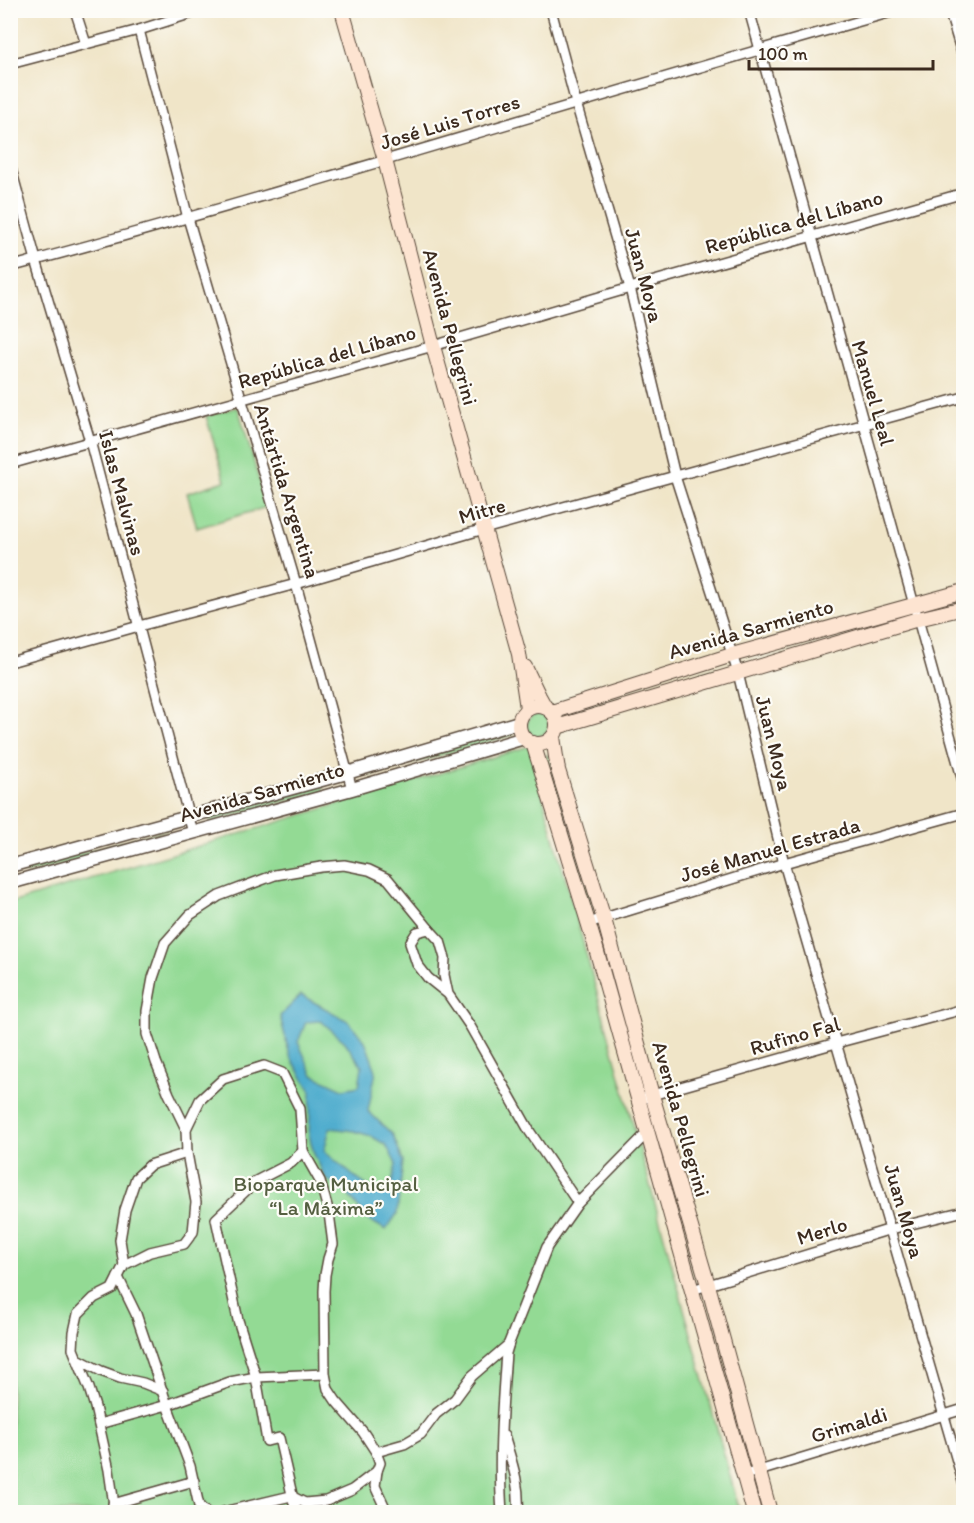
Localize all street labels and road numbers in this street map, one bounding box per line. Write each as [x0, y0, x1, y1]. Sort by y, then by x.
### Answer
street label: José Luis Torres [377, 88, 523, 155]
street label: República del Líbano [702, 184, 886, 259]
street label: Juan Moya [620, 225, 669, 325]
street label: Avenida Pellegrini [418, 246, 483, 408]
street label: República del Líbano [235, 319, 419, 394]
street label: Manuel Leal [847, 337, 900, 448]
street label: Antártida Argentina [249, 400, 326, 581]
street label: Islas Malvinas [94, 428, 151, 558]
street label: Mitre [456, 492, 508, 529]
street label: Avenida Sarmiento [665, 593, 836, 664]
street label: Juan Moya [751, 693, 798, 793]
street label: Avenida Sarmiento [176, 756, 347, 827]
street label: José Manuel Estrada [677, 812, 862, 887]
street label: Rufino Fal [747, 1011, 843, 1060]
street label: Avenida Pellegrini [647, 1038, 716, 1200]
street label: Juan Moya [879, 1161, 930, 1261]
street label: Merlo [794, 1211, 850, 1250]
street label: Grimaldi [808, 1401, 890, 1448]

